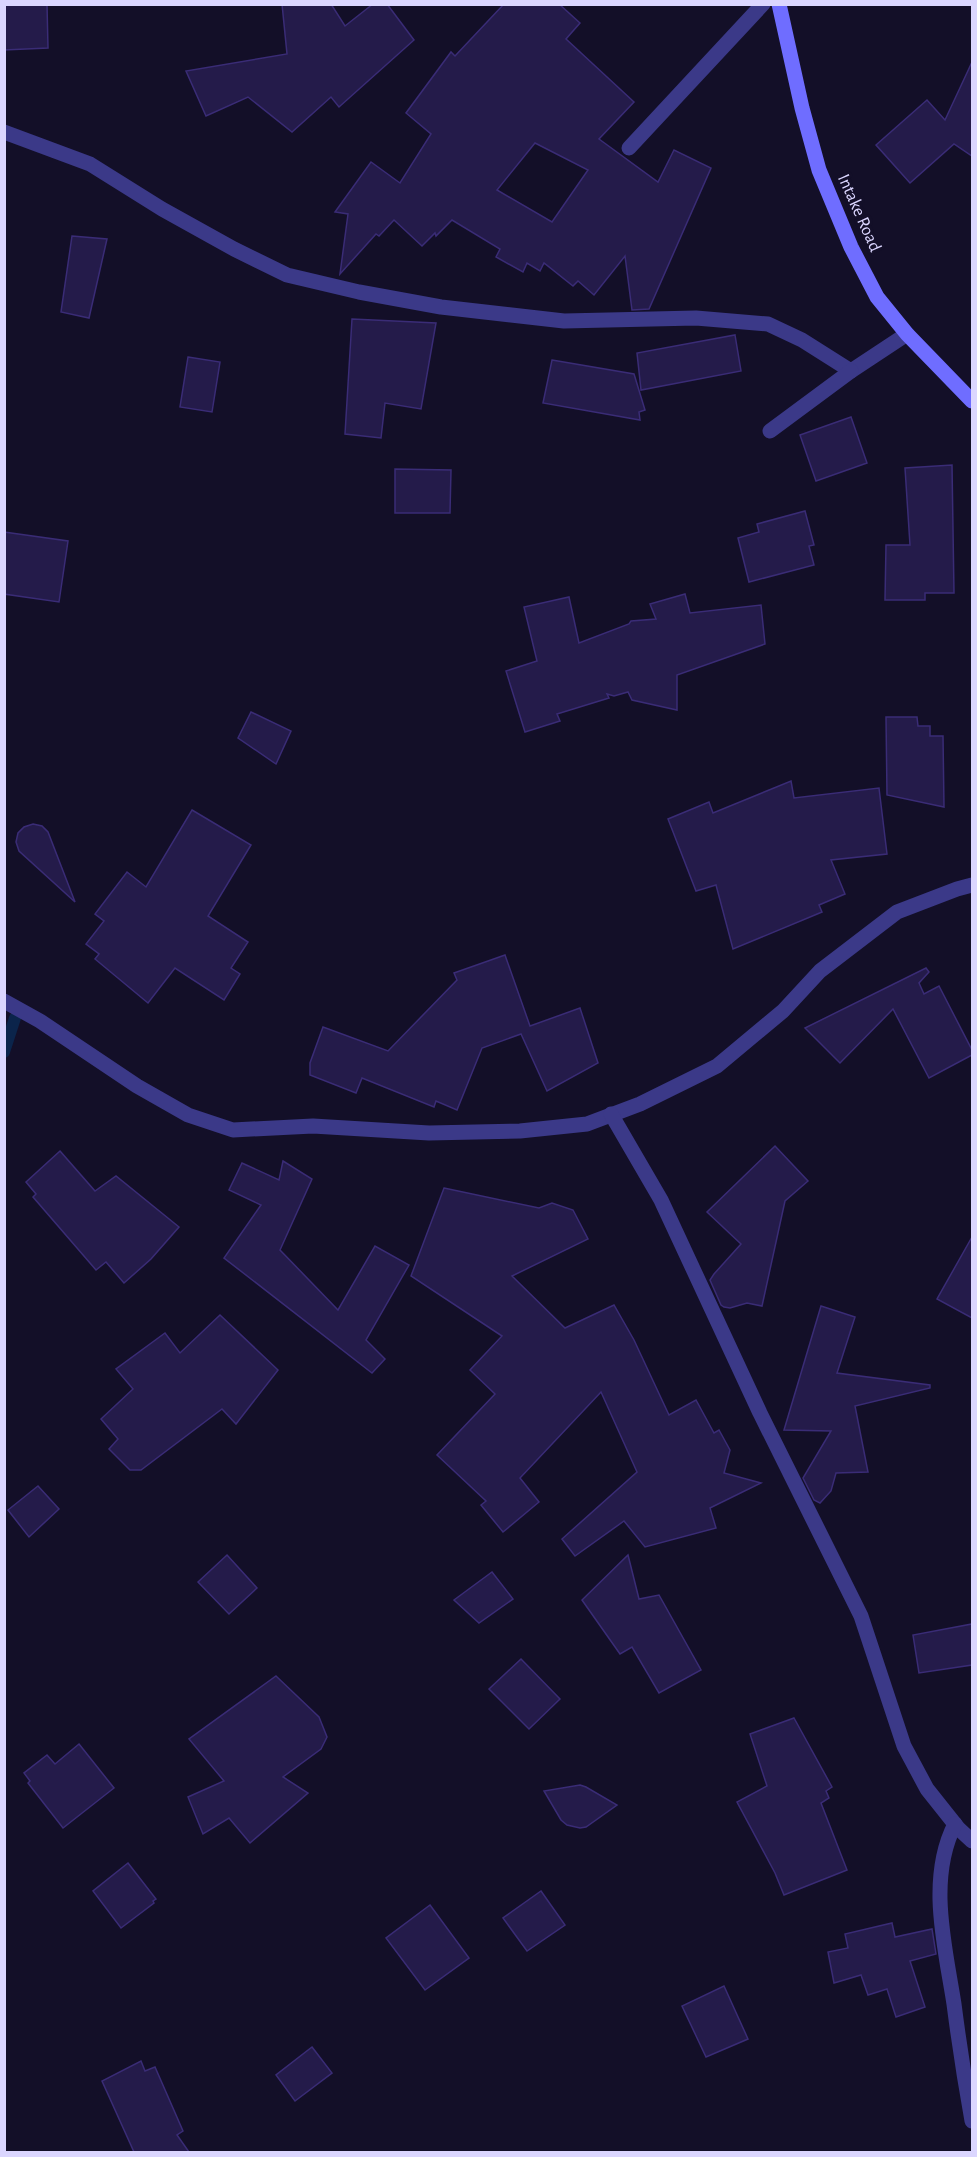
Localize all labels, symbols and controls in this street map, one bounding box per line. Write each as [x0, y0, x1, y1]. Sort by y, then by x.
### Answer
street label: Intake Road [834, 171, 884, 255]

